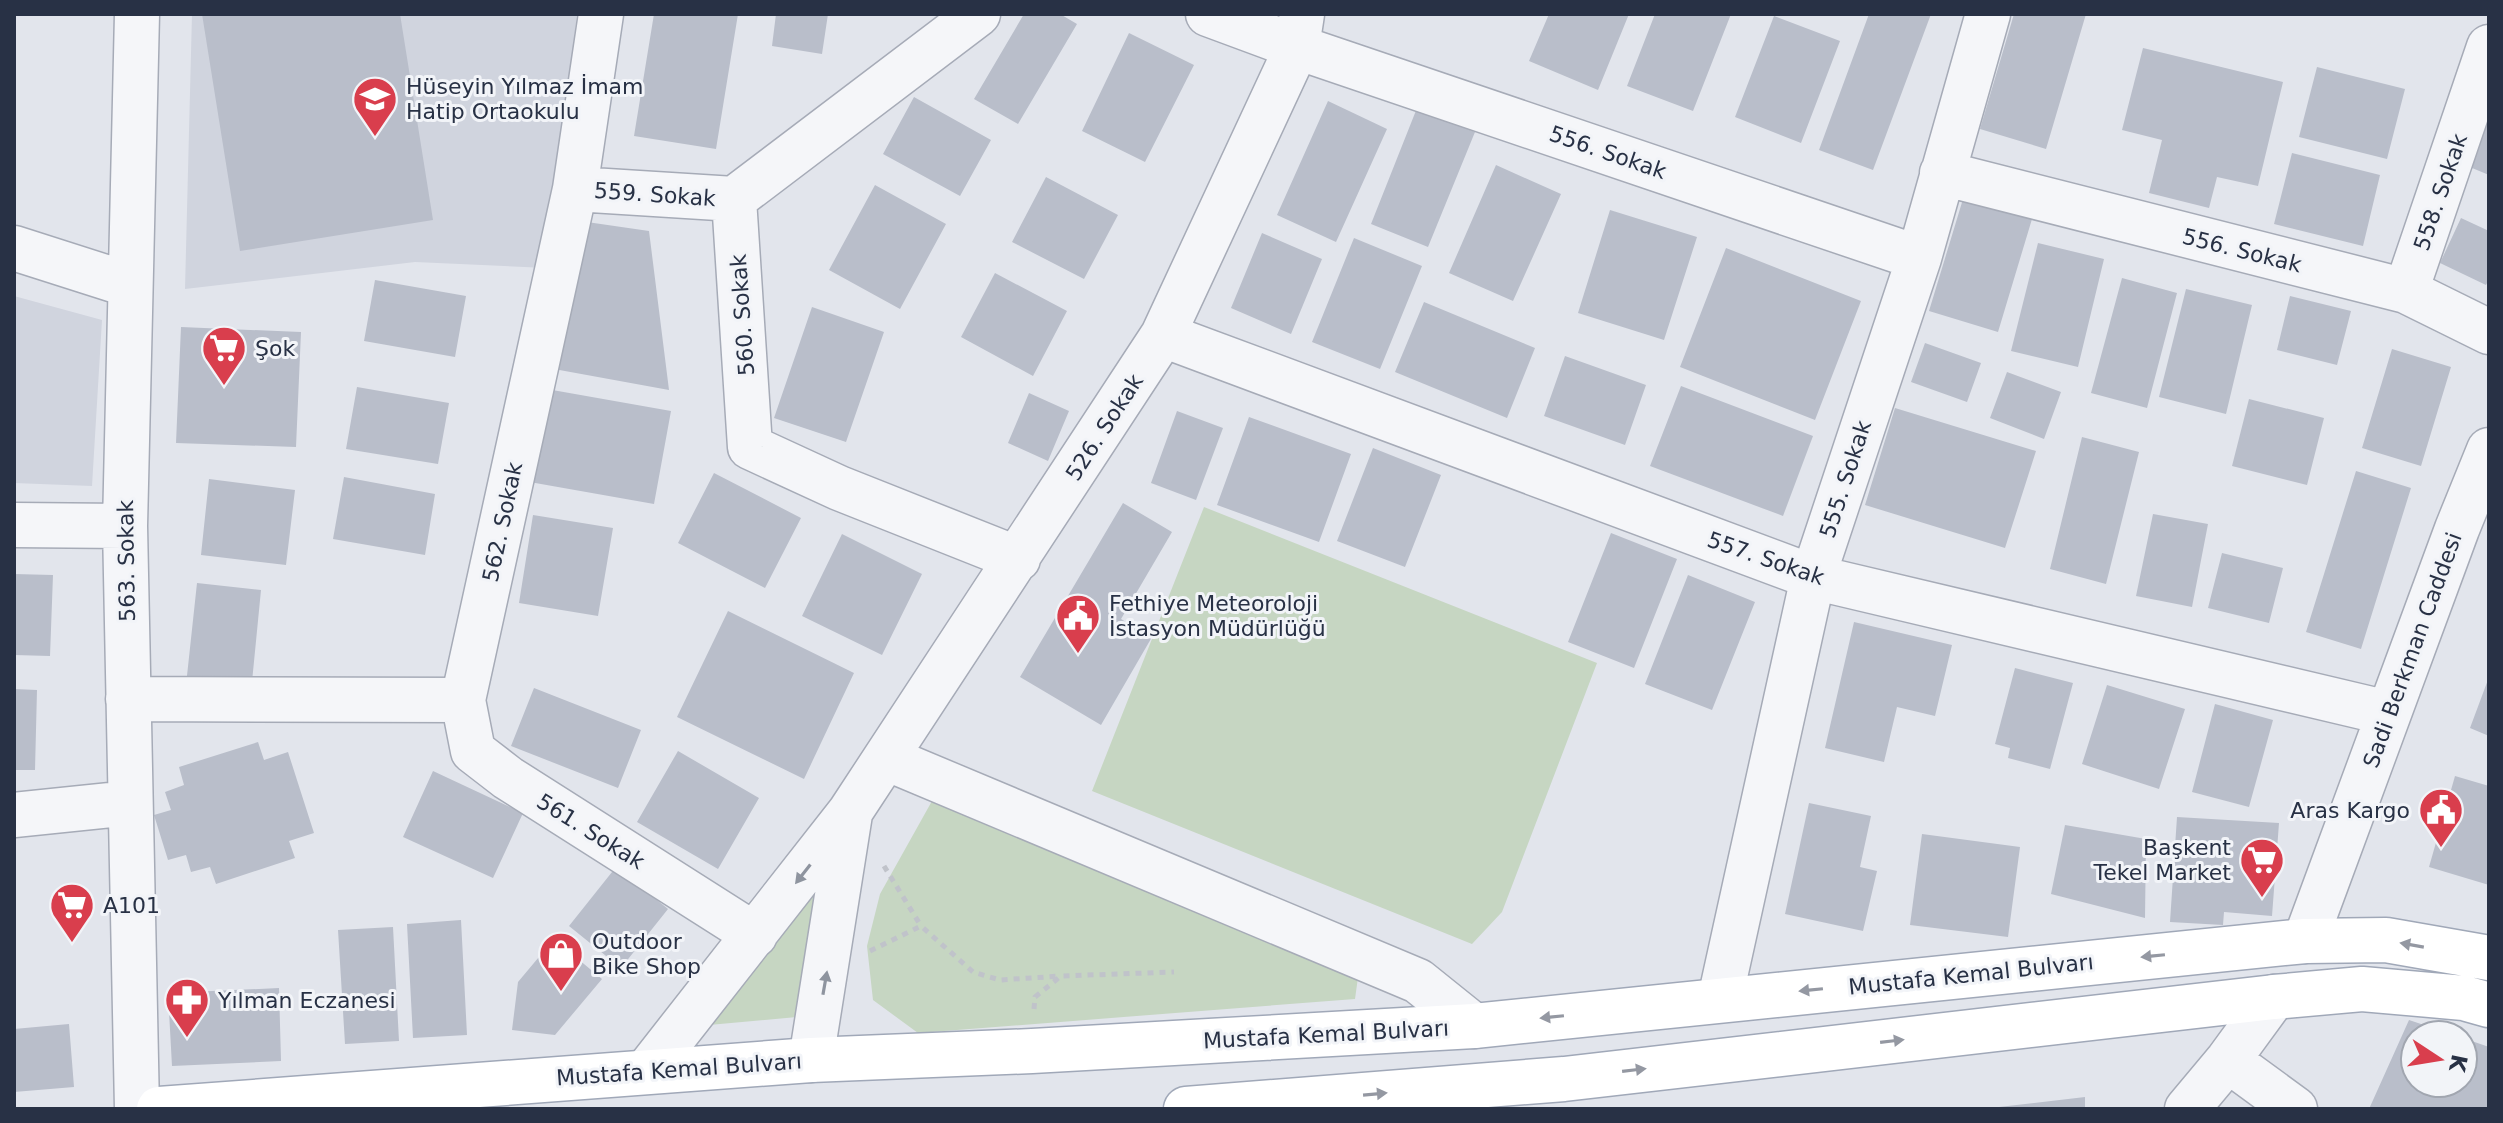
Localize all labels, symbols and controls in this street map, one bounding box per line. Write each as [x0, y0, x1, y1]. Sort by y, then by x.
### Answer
place label: Hüseyin Yılmaz İmam Hatip Ortaokulu [406, 74, 644, 124]
school or university icon: Hüseyin Yılmaz İmam Hatip Ortaokulu [351, 75, 399, 138]
street label: 556. Sokak [1546, 121, 1670, 184]
street label: 558. Sokak [2409, 130, 2472, 254]
street label: 559. Sokak [593, 178, 717, 211]
street label: 556. Sokak [2180, 224, 2304, 277]
street label: 560. Sokak [726, 253, 759, 377]
supermarket icon: Şok [200, 324, 248, 387]
place label: Şok [255, 336, 295, 361]
street label: 526. Sokak [1061, 369, 1148, 485]
street label: 555. Sokak [1815, 417, 1876, 541]
street label: 562. Sokak [478, 460, 527, 584]
street label: 563. Sokak [113, 500, 140, 622]
street label: 557. Sokak [1704, 527, 1828, 590]
street label: Sadi Berkman Caddesi [2358, 529, 2467, 771]
place label: Fethiye Meteoroloji İstasyon Müdürlüğü [1109, 591, 1326, 641]
public building icon: Fethiye Meteoroloji İstasyon Müdürlüğü [1054, 592, 1102, 655]
public building icon: Aras Kargo [2417, 786, 2465, 849]
street label: 561. Sokak [532, 789, 649, 874]
place label: Aras Kargo [2290, 798, 2410, 823]
place label: Başkent Tekel Market [2093, 835, 2231, 885]
supermarket icon: Başkent Tekel Market [2238, 836, 2286, 899]
one-way arrow [795, 864, 811, 884]
supermarket icon: A101 [48, 881, 96, 944]
place label: A101 [103, 893, 160, 918]
place label: Outdoor Bike Shop [592, 929, 701, 979]
shop icon: Outdoor Bike Shop [537, 930, 585, 993]
one-way arrow [2399, 938, 2424, 951]
street label: Mustafa Kemal Bulvarı [1847, 949, 2095, 1000]
one-way arrow [2140, 950, 2165, 963]
one-way arrow [819, 970, 831, 995]
pharmacy icon: Yılman Eczanesi [163, 976, 211, 1039]
one-way arrow [1798, 984, 1823, 997]
place label: Yılman Eczanesi [217, 988, 396, 1013]
one-way arrow [1540, 1011, 1565, 1024]
street label: Mustafa Kemal Bulvarı [1202, 1016, 1450, 1053]
north arrow [2399, 1019, 2479, 1099]
one-way arrow [1880, 1034, 1905, 1047]
street label: Mustafa Kemal Bulvarı [555, 1048, 803, 1091]
text: K [2444, 1052, 2472, 1075]
one-way arrow [1622, 1064, 1647, 1077]
one-way arrow [1363, 1087, 1388, 1100]

